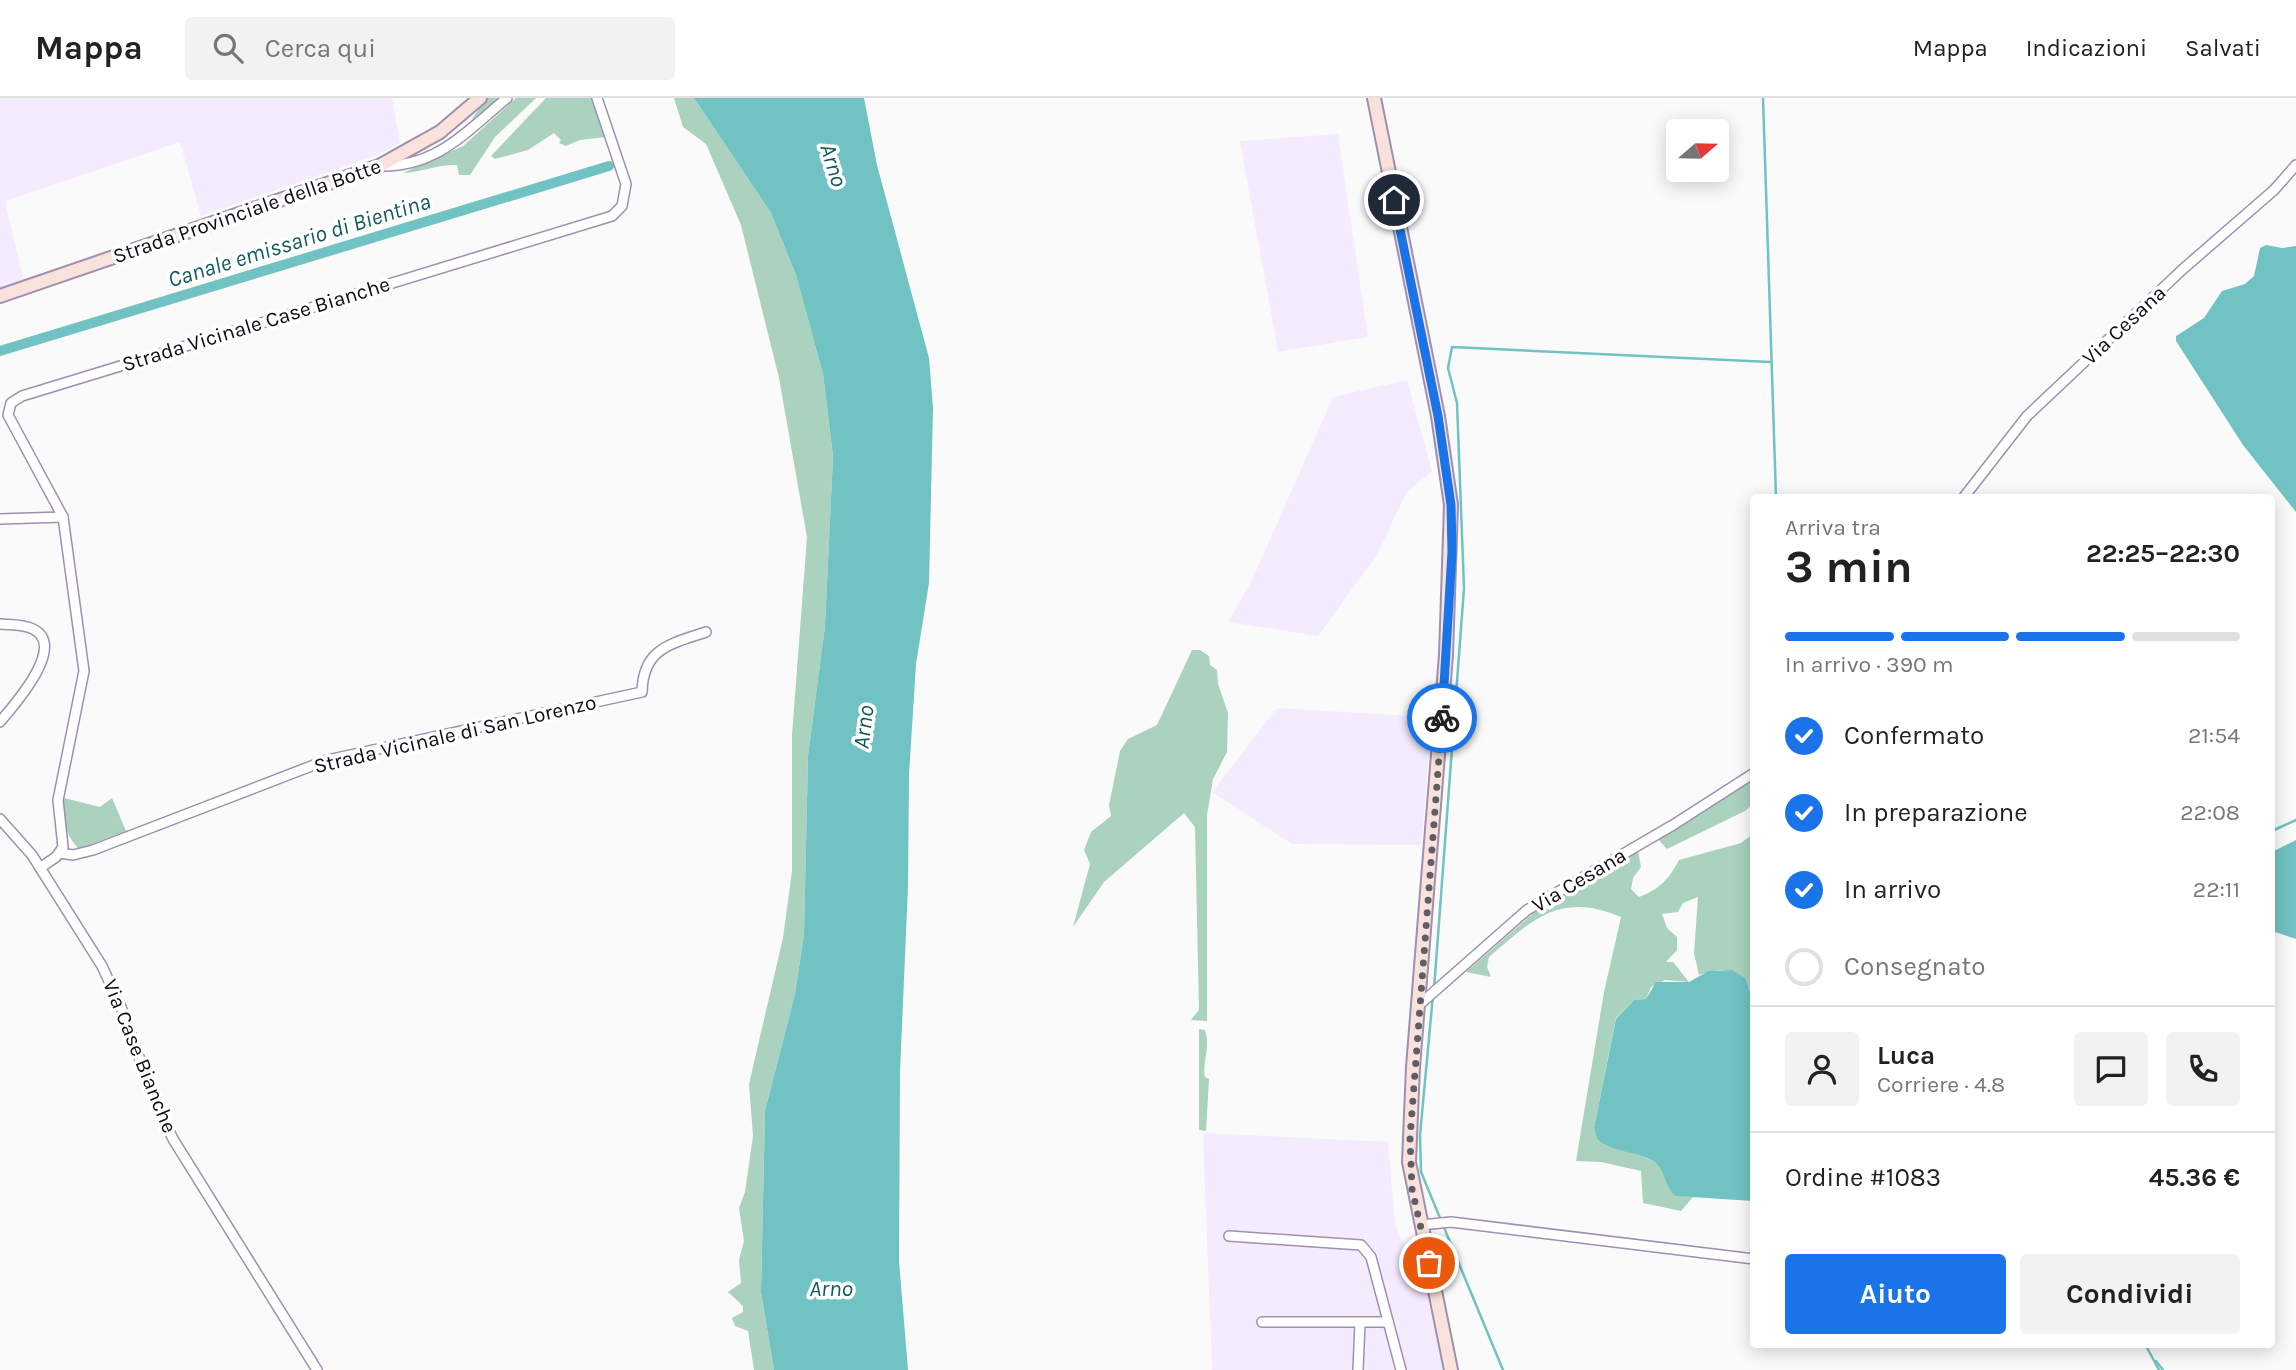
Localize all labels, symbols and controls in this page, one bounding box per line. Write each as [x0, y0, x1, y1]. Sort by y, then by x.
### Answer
search box [185, 17, 675, 80]
text: Mappa [35, 29, 143, 67]
icon: search [209, 29, 247, 67]
text: Cerca qui [265, 33, 376, 64]
text: Mappa [1913, 34, 1988, 62]
text: Indicazioni [2026, 34, 2147, 62]
text: Salvati [2185, 34, 2261, 62]
north arrow [1666, 119, 1729, 182]
map controls [1666, 119, 1729, 182]
water label: Arno [814, 140, 853, 190]
street label: Strada Provinciale della Botte [110, 154, 384, 268]
pin [1364, 170, 1424, 230]
icon: home [1375, 181, 1413, 219]
water label: Canale emissario di Bientina [165, 188, 434, 293]
street label: Strada Vicinale Case Bianche [119, 272, 393, 376]
street label: Via Cesana [2077, 280, 2171, 370]
text: Arriva tra [1785, 514, 1881, 541]
text: 22:25–22:30 [2086, 538, 2240, 569]
text: 3 min [1785, 540, 1913, 594]
text: In arrivo · 390 m [1785, 651, 1954, 678]
courier [1407, 683, 1477, 753]
street label: Strada Vicinale di San Lorenzo [311, 690, 599, 778]
icon: bike [1423, 699, 1461, 737]
water label: Arno [847, 704, 880, 750]
icon: check [1785, 717, 1823, 755]
text: Confermato [1844, 720, 1984, 751]
text: 21:54 [2188, 722, 2240, 749]
icon: check [1785, 794, 1823, 832]
text: In preparazione [1844, 797, 2028, 828]
text: 22:08 [2180, 799, 2240, 826]
street label: Via Cesana [1528, 843, 1630, 917]
icon: check [1785, 871, 1823, 909]
text: In arrivo [1844, 874, 1941, 905]
text: 22:11 [2193, 876, 2240, 903]
text: Consegnato [1844, 951, 1986, 982]
street label: Via Case Bianche [98, 976, 182, 1136]
button: person [1785, 1032, 1859, 1106]
button: chat [2074, 1032, 2148, 1106]
button: phone [2166, 1032, 2240, 1106]
text: Luca [1877, 1040, 1935, 1071]
text: Corriere · 4.8 [1877, 1071, 2005, 1098]
text: Ordine #1083 [1785, 1162, 1941, 1193]
text: 45.36 € [2149, 1162, 2240, 1193]
pin [1399, 1233, 1459, 1293]
icon: bag [1410, 1244, 1448, 1282]
button: Aiuto [1785, 1254, 2006, 1334]
button: Condividi [2020, 1254, 2240, 1334]
water label: Arno [809, 1275, 853, 1302]

